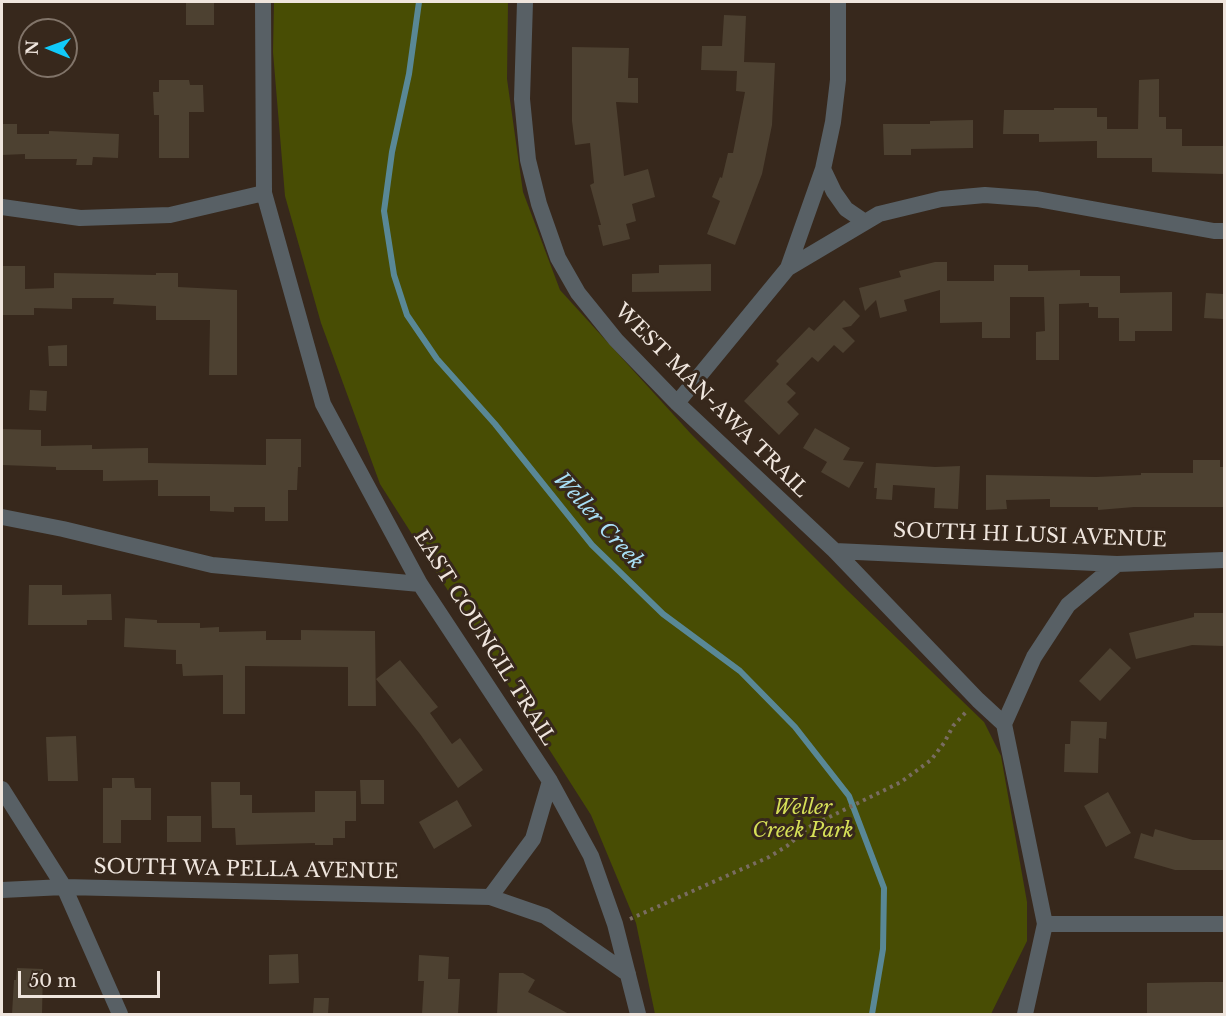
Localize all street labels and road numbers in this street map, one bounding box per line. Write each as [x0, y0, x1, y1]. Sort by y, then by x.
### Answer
street label: WEST MAN-AWA TRAIL [609, 299, 813, 503]
street label: SOUTH HI LUSI AVENUE [893, 519, 1167, 553]
street label: EAST COUNCIL TRAIL [408, 526, 560, 750]
street label: SOUTH WA PELLA AVENUE [93, 855, 399, 885]

